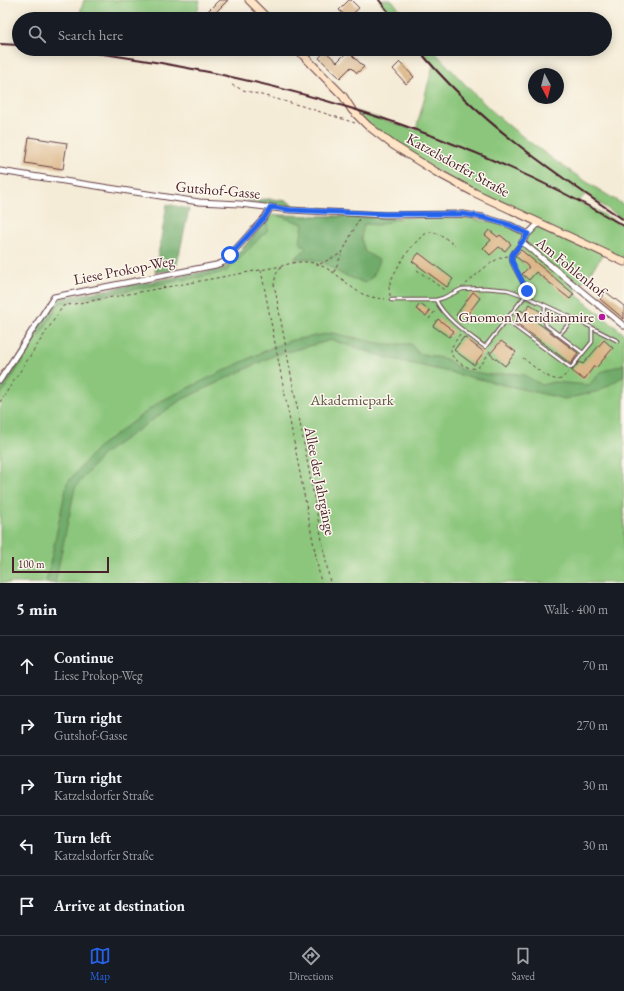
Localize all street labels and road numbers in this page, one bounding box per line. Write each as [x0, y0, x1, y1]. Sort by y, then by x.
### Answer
street label: Katzelsdorfer Straße [403, 128, 513, 201]
street label: Gutshof-Gasse [175, 176, 261, 203]
street label: Am Fohlenhof [532, 232, 612, 302]
street label: Liese Prokop-Weg [72, 250, 176, 289]
street label: Allee der Jahrgänge [300, 424, 340, 537]

